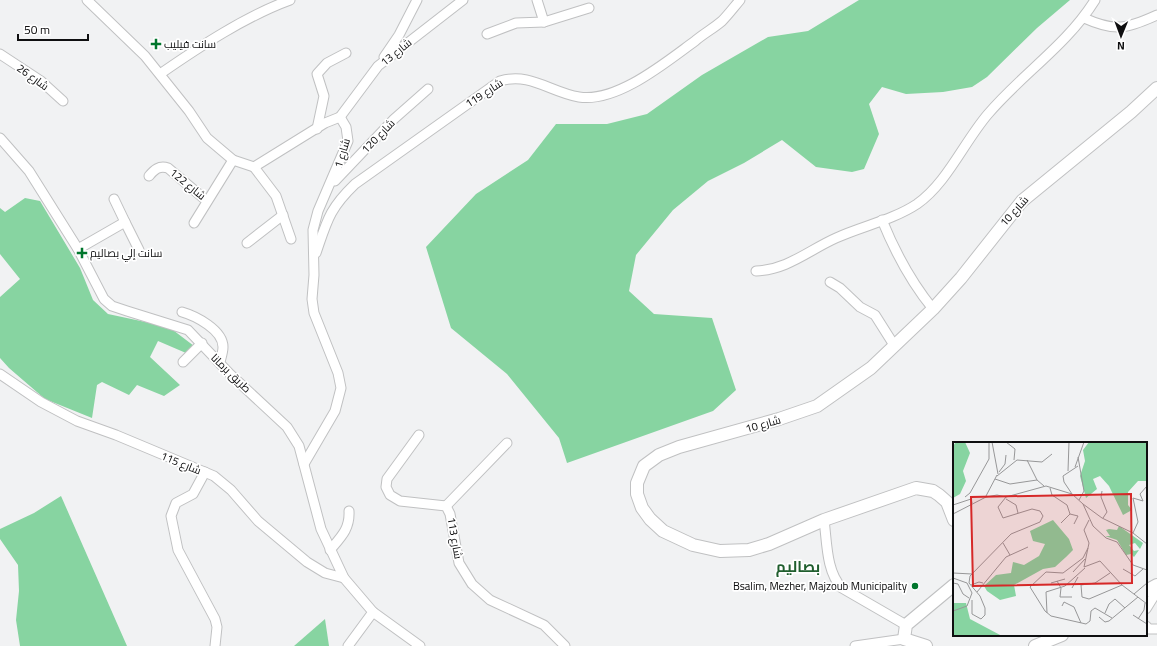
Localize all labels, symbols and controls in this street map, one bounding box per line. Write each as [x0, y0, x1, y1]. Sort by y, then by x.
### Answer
scale bar [18, 16, 88, 42]
north arrow [1101, 16, 1141, 56]
text: 50 m [24, 18, 50, 41]
street label: شارع 13 [376, 33, 416, 71]
place label: سانت فيليب [164, 34, 216, 54]
text: N [1117, 36, 1125, 56]
marker: سانت فيليب [151, 39, 161, 49]
street label: شارع 26 [13, 58, 53, 96]
street label: شارع 119 [461, 73, 507, 113]
street label: شارع 120 [356, 114, 400, 158]
street label: شارع 1 [328, 136, 356, 170]
street label: شارع 122 [165, 163, 211, 205]
street label: شارع 10 [995, 191, 1033, 231]
place label: سانت إلي بصاليم [90, 243, 162, 263]
marker: سانت إلي بصاليم [77, 248, 87, 258]
street label: طريق برمانا [206, 348, 256, 398]
street label: شارع 10 [743, 409, 783, 439]
inset map [953, 442, 1147, 636]
street label: شارع 115 [158, 446, 204, 480]
street label: شارع 113 [441, 515, 469, 561]
district label: بصاليم [776, 552, 820, 581]
place label: Bsalim, Mezher, Majzoub Municipality [733, 576, 908, 596]
marker: Bsalim, Mezher, Majzoub Municipality [910, 581, 920, 591]

